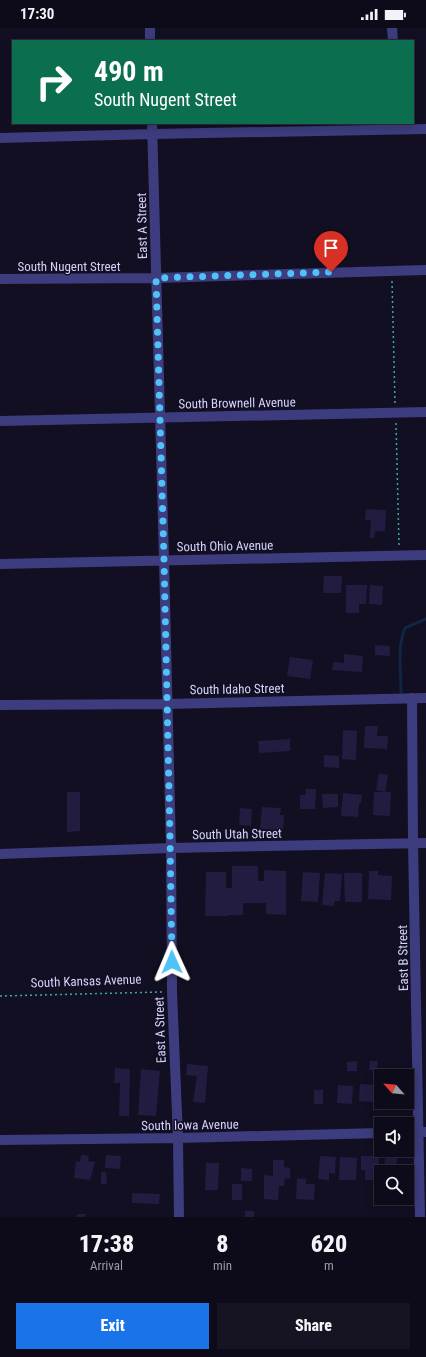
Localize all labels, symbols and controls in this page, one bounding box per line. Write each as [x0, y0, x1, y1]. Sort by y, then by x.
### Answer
text: 17:30 [20, 5, 54, 23]
text: 490 m [94, 55, 164, 88]
icon: right [28, 56, 80, 108]
text: South Nugent Street [94, 89, 237, 110]
street label: East A Street [134, 193, 150, 259]
pin [314, 231, 348, 272]
icon: arrive [320, 237, 342, 259]
street label: South Nugent Street [17, 259, 121, 274]
street label: South Brownell Avenue [178, 394, 296, 412]
street label: South Ohio Avenue [177, 538, 273, 554]
street label: South Idaho Street [189, 681, 285, 697]
street label: South Utah Street [192, 826, 282, 842]
street label: East B Street [395, 925, 411, 991]
position arrow [151, 941, 193, 983]
street label: South Kansas Avenue [30, 972, 142, 990]
street label: East A Street [151, 996, 169, 1063]
north arrow [374, 1069, 414, 1109]
map controls [374, 1069, 414, 1205]
street label: South Iowa Avenue [141, 1117, 239, 1133]
button: sound [374, 1117, 414, 1157]
button: search [374, 1165, 414, 1205]
text: 17:38 [79, 1230, 134, 1258]
text: 8 [216, 1230, 229, 1258]
text: 620 [311, 1230, 347, 1258]
text: Arrival [90, 1258, 123, 1273]
text: min [213, 1258, 232, 1273]
text: m [324, 1258, 334, 1273]
button: Exit [16, 1303, 209, 1349]
button: Share [217, 1303, 410, 1349]

